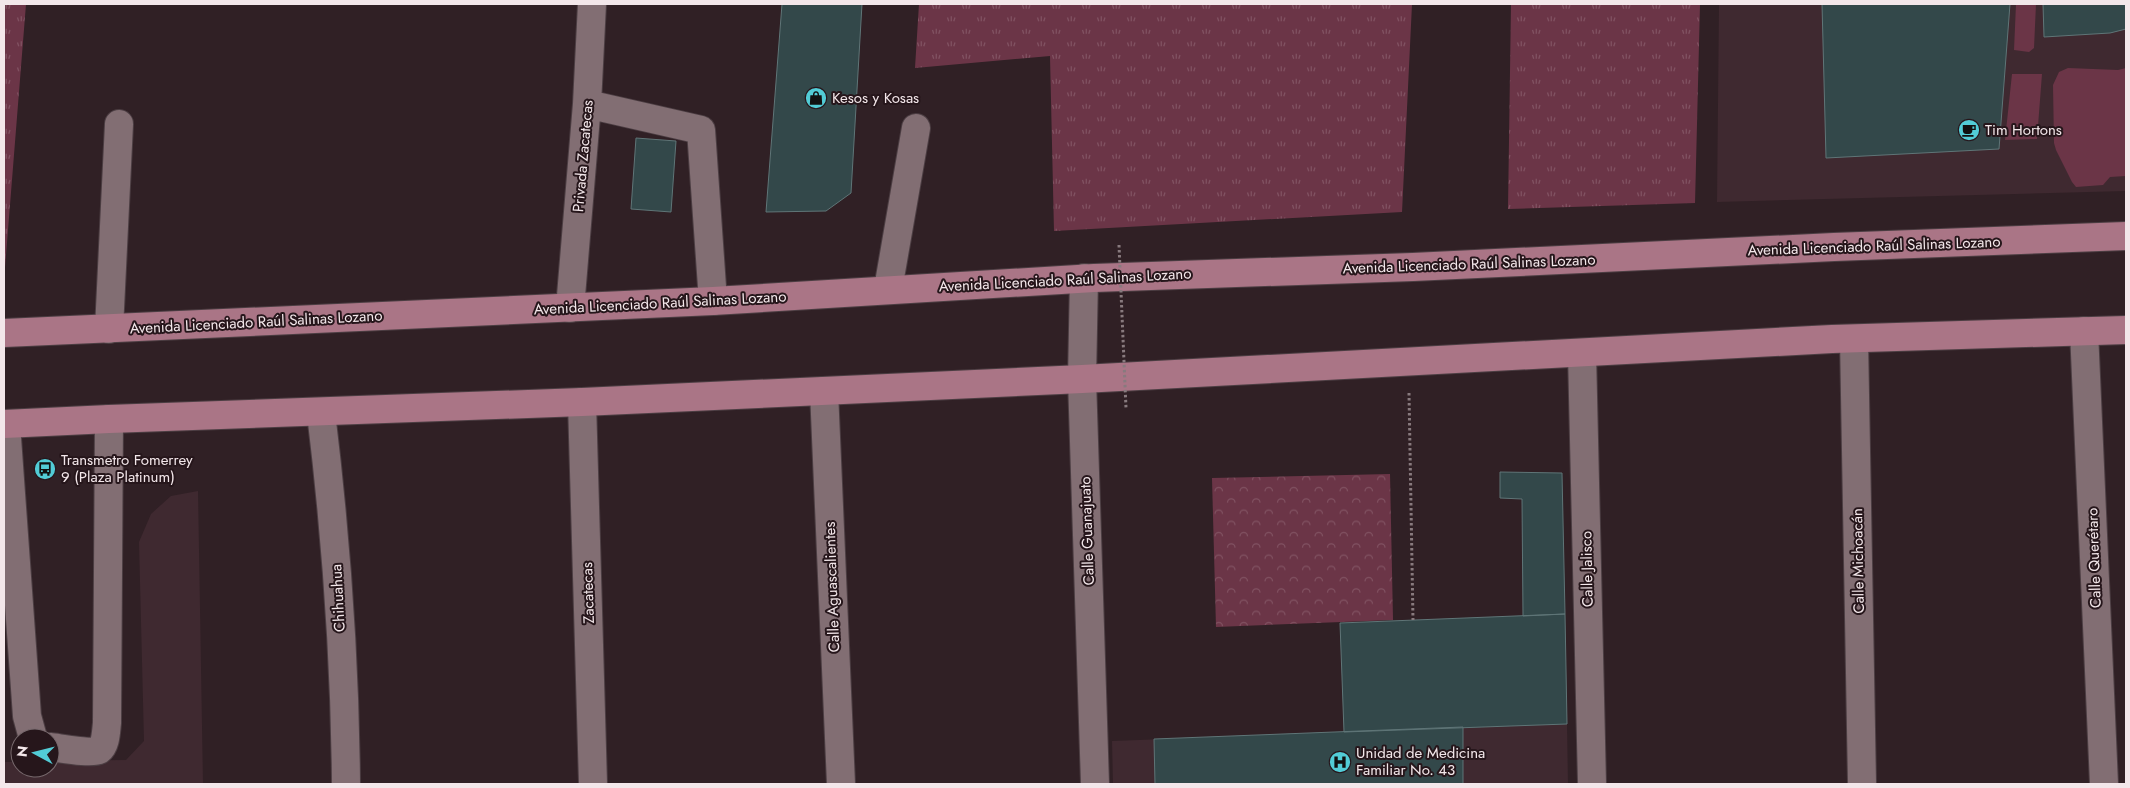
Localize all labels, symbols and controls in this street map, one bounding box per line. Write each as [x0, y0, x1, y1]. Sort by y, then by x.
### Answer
shop icon: Kesos y Kosas [804, 86, 828, 110]
place label: Kesos y Kosas [832, 87, 919, 109]
street label: Privada Zacatecas [567, 99, 599, 213]
cafe icon: Tim Hortons [1957, 118, 1981, 142]
place label: Tim Hortons [1985, 119, 2062, 141]
street label: Avenida Licenciado Raúl Salinas Lozano [1747, 231, 2001, 261]
street label: Avenida Licenciado Raúl Salinas Lozano [1342, 249, 1596, 279]
street label: Avenida Licenciado Raúl Salinas Lozano [938, 262, 1192, 298]
street label: Avenida Licenciado Raúl Salinas Lozano [533, 285, 787, 321]
street label: Avenida Licenciado Raúl Salinas Lozano [129, 304, 383, 340]
place label: Transmetro Fomerrey 9 (Plaza Platinum) [61, 449, 193, 488]
bus stop icon: Transmetro Fomerrey 9 (Plaza Platinum) [33, 457, 57, 481]
street label: Calle Guanajuato [1074, 476, 1100, 586]
street label: Calle Querétaro [2081, 507, 2107, 609]
street label: Calle Michoacán [1846, 508, 1870, 614]
street label: Calle Aguascalientes [819, 521, 845, 653]
street label: Calle Jalisco [1575, 531, 1599, 607]
street label: Zacatecas [576, 562, 600, 624]
street label: Chihuahua [325, 563, 351, 633]
north arrow [10, 728, 60, 778]
place label: Unidad de Medicina Familiar No. 43 [1356, 742, 1485, 781]
text: N [11, 745, 33, 758]
hospital icon: Unidad de Medicina Familiar No. 43 [1328, 750, 1352, 774]

